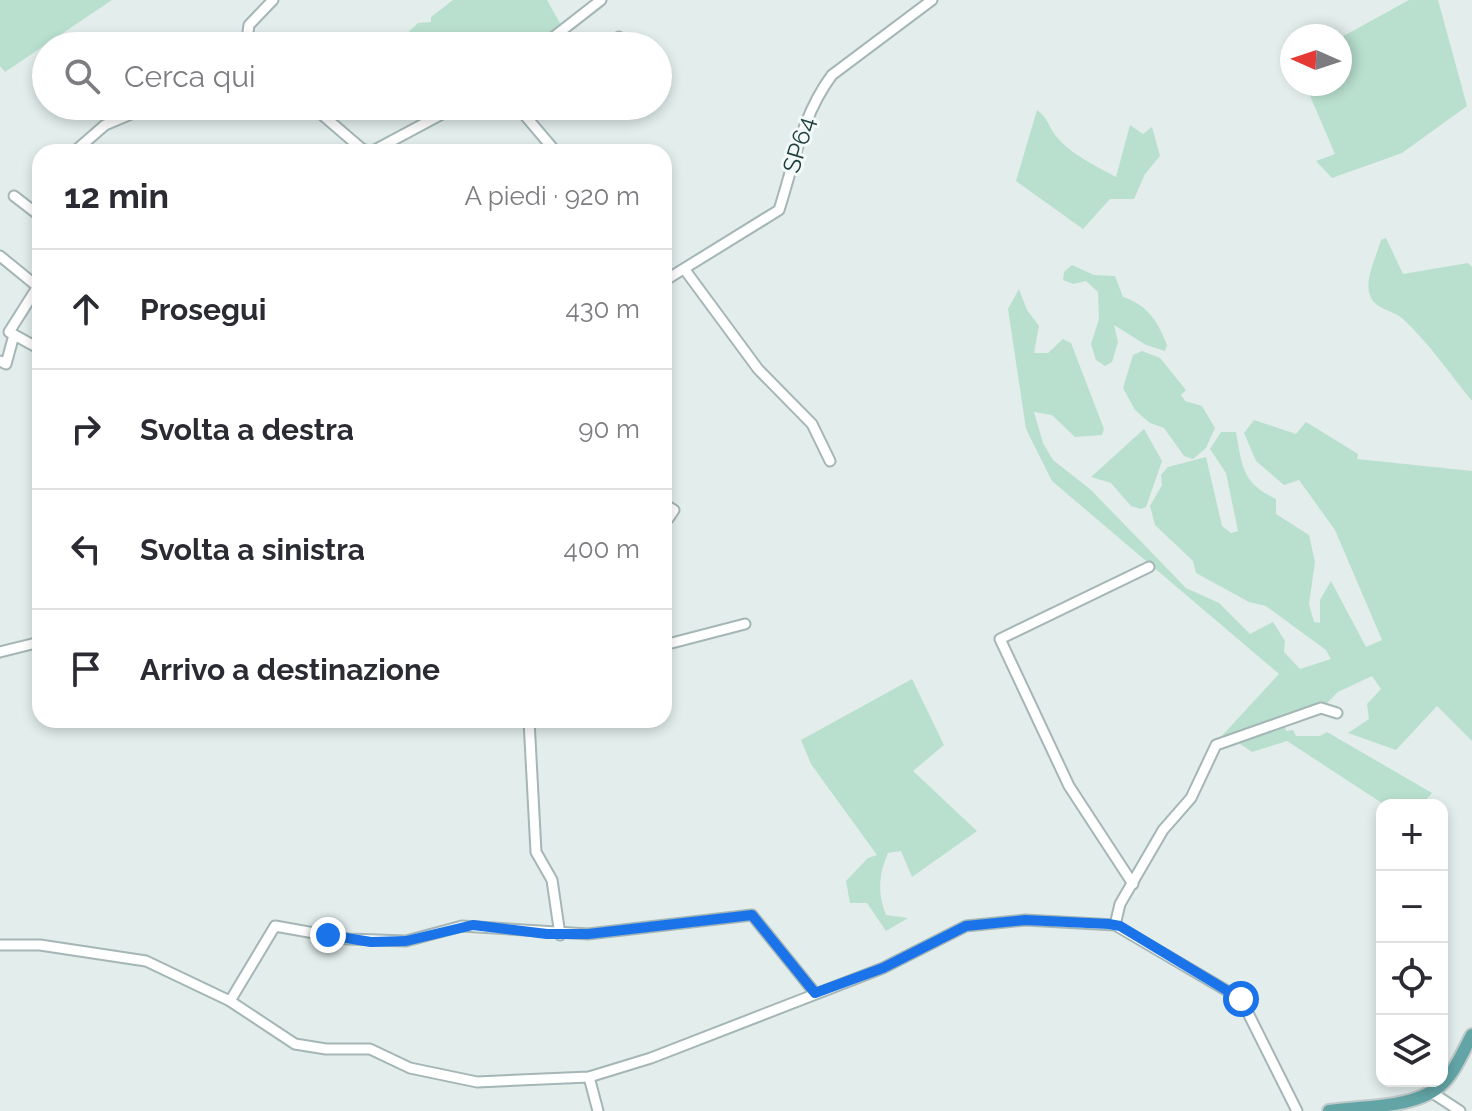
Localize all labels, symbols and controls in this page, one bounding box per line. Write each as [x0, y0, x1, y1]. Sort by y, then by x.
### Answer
north arrow [1280, 24, 1352, 96]
search box [32, 32, 672, 120]
icon: search [60, 54, 104, 98]
text: Cerca qui [124, 59, 256, 94]
street label: SP64 [776, 113, 821, 176]
text: 12 min [64, 176, 169, 216]
text: A piedi · 920 m [464, 181, 640, 211]
icon: ahead [64, 287, 108, 331]
text: Prosegui [140, 292, 266, 327]
text: 430 m [565, 294, 640, 324]
icon: right [64, 407, 108, 451]
text: Svolta a destra [140, 412, 354, 447]
text: 90 m [578, 414, 640, 444]
icon: left [64, 527, 108, 571]
text: Svolta a sinistra [140, 532, 365, 567]
text: 400 m [563, 534, 640, 564]
icon: arrive [64, 647, 108, 691]
text: Arrivo a destinazione [140, 652, 440, 687]
map controls [1376, 799, 1448, 1087]
button: + [1376, 799, 1448, 871]
button: − [1376, 871, 1448, 943]
route end [310, 917, 346, 953]
button: locate [1376, 943, 1448, 1015]
route start [1223, 981, 1259, 1017]
button: layers [1376, 1015, 1448, 1087]

